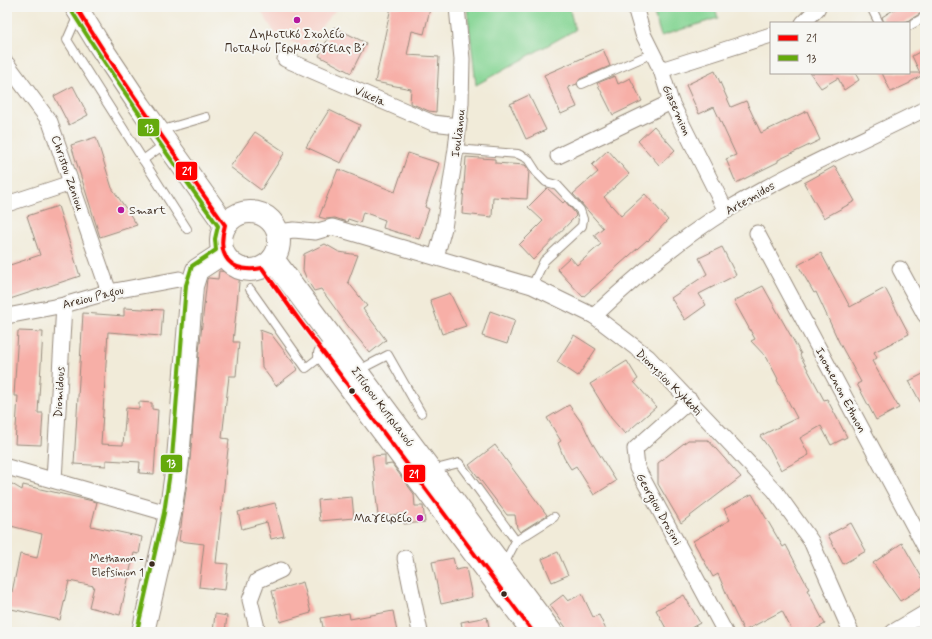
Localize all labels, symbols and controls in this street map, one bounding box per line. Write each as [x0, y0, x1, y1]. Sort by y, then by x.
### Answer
marker: Δημοτικό Σχολείο Ποταμού Γερμασόγειας Β΄ [292, 15, 302, 25]
legend [770, 22, 910, 74]
place label: Δημοτικό Σχολείο Ποταμού Γερμασόγειας Β΄ [225, 27, 369, 57]
text: 21 [806, 31, 817, 47]
text: 13 [806, 51, 816, 67]
street label: Giasemion [658, 82, 694, 138]
street label: Vikela [352, 83, 388, 111]
street label: Ioulianou [448, 108, 470, 158]
line badge: 13 [137, 118, 160, 137]
text: 13 [144, 122, 154, 136]
street label: Christou Zeniou [47, 133, 88, 214]
line badge: 21 [175, 161, 198, 181]
text: 21 [182, 165, 192, 179]
street label: Artemidos [723, 178, 778, 219]
place label: Smart [129, 203, 166, 219]
marker: Smart [116, 205, 126, 215]
street label: Areiou Pagou [61, 283, 126, 314]
street label: Inomenon Ethnon [811, 345, 869, 436]
street label: Dionysiou Kykkoti [632, 346, 705, 419]
street label: Σπύρου Κυπριανού [347, 364, 418, 451]
street label: Diomidous [51, 365, 69, 418]
unlabelled marker [347, 386, 357, 396]
line badge: 13 [160, 454, 183, 473]
text: 13 [166, 457, 176, 471]
line badge: 21 [403, 464, 426, 483]
text: 21 [409, 468, 419, 482]
street label: Georgiou Drosini [632, 470, 685, 549]
place label: Μαγειρείο [354, 511, 412, 527]
marker: Μαγειρείο [415, 513, 425, 523]
place label: Methanon - Elefsinion 1 [90, 552, 144, 580]
marker: Methanon - Elefsinion 1 [147, 559, 157, 569]
unlabelled marker [499, 589, 509, 599]

